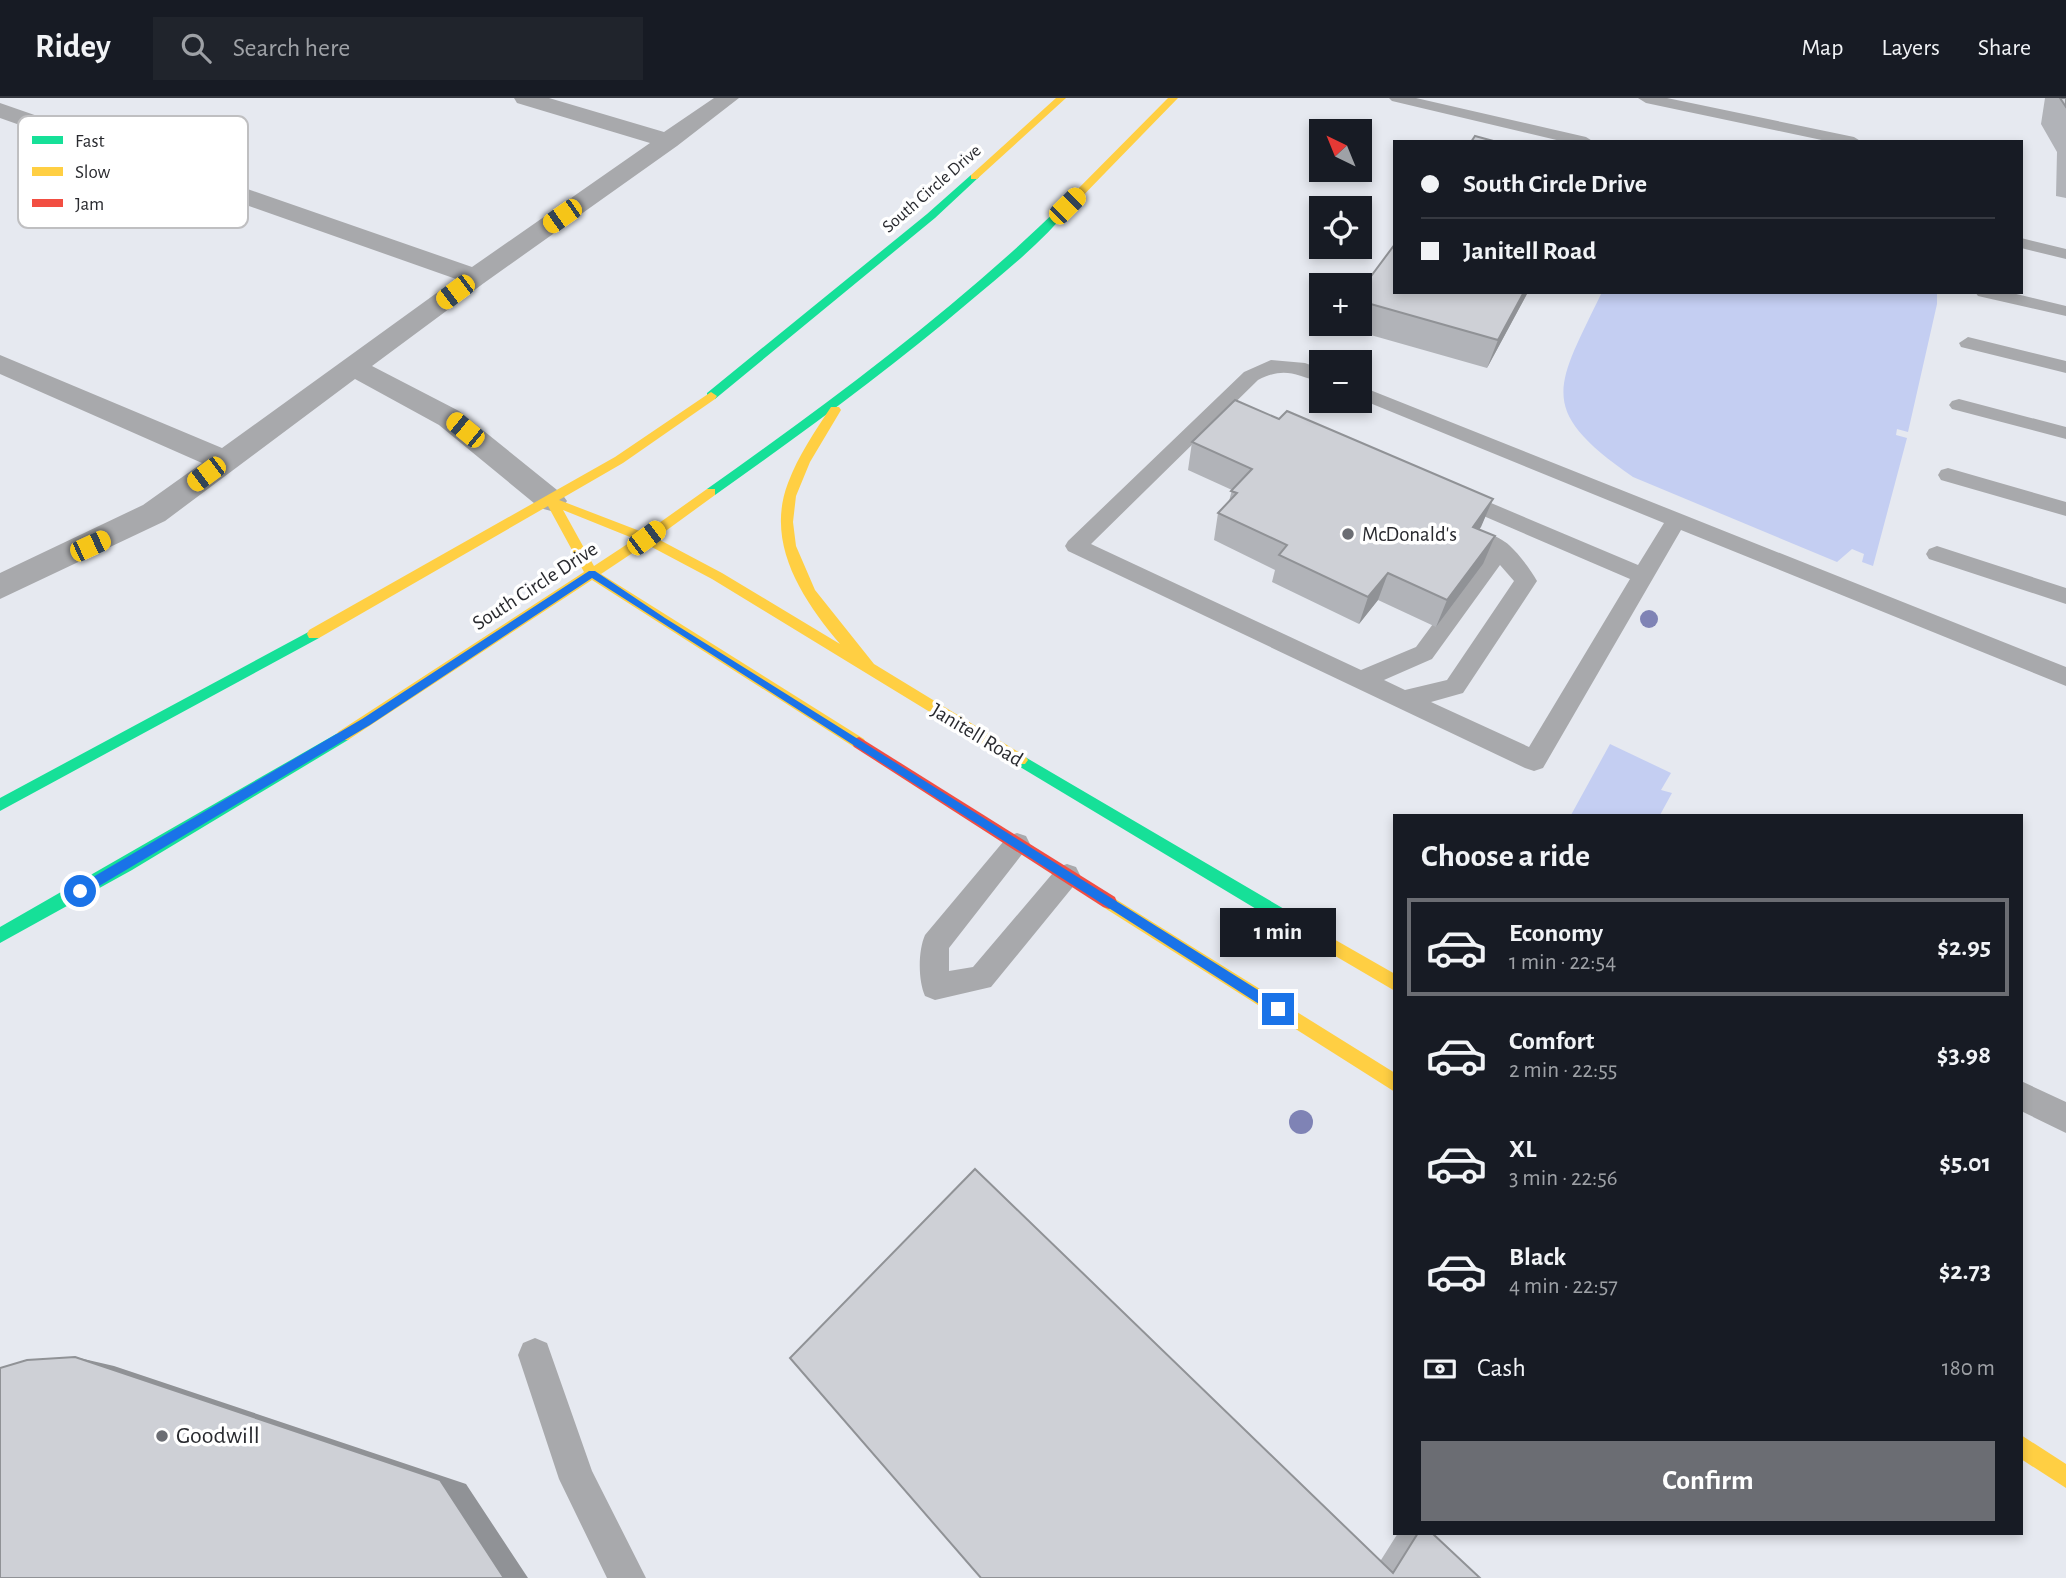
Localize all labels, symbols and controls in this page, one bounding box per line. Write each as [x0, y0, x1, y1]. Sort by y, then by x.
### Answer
search box [153, 17, 643, 80]
icon: search [177, 29, 215, 67]
text: Ridey [35, 31, 111, 64]
text: Search here [233, 35, 350, 61]
text: Map [1801, 36, 1843, 60]
text: Layers [1881, 36, 1940, 60]
text: Share [1978, 36, 2031, 60]
legend [18, 116, 248, 228]
north arrow [1309, 119, 1372, 182]
map controls [1309, 119, 1372, 413]
text: Fast [75, 132, 105, 151]
street label: South Circle Drive [879, 142, 985, 236]
text: Slow [75, 163, 111, 182]
text: South Circle Drive [1463, 171, 1647, 197]
car [1045, 184, 1090, 228]
text: Jam [75, 195, 104, 214]
car [539, 195, 586, 237]
button: locate [1309, 196, 1372, 259]
text: Janitell Road [1463, 238, 1596, 264]
car [432, 271, 479, 313]
button: + [1309, 273, 1372, 336]
button: − [1309, 350, 1372, 413]
car [443, 409, 488, 451]
car [183, 453, 230, 495]
car [623, 517, 670, 559]
place label: McDonald's [1362, 524, 1457, 545]
marker: McDonald's [1340, 526, 1356, 542]
car [67, 528, 114, 564]
street label: South Circle Drive [469, 538, 601, 634]
street label: Janitell Road [927, 699, 1027, 771]
text: Choose a ride [1421, 840, 1590, 872]
route start [64, 875, 96, 907]
callout: 1 min [1220, 908, 1336, 956]
icon: car [1425, 916, 1488, 979]
text: Economy [1509, 920, 1603, 946]
text: 1 min [1254, 921, 1302, 944]
text: $2.95 [1937, 934, 1991, 960]
text: 1 min · 22:54 [1509, 951, 1616, 974]
route end [1262, 993, 1294, 1025]
icon: car [1425, 1024, 1488, 1087]
text: Comfort [1509, 1028, 1594, 1054]
text: $3.98 [1937, 1042, 1991, 1068]
text: 2 min · 22:55 [1509, 1059, 1617, 1082]
icon: car [1425, 1132, 1488, 1195]
text: XL [1509, 1136, 1536, 1162]
text: $5.01 [1939, 1150, 1991, 1176]
text: 3 min · 22:56 [1509, 1167, 1618, 1190]
icon: car [1425, 1240, 1488, 1303]
text: Black [1509, 1244, 1566, 1270]
text: $2.73 [1939, 1258, 1991, 1284]
text: 4 min · 22:57 [1509, 1275, 1618, 1298]
icon: cash [1421, 1350, 1459, 1388]
text: Cash [1477, 1355, 1526, 1381]
text: 180 m [1942, 1357, 1995, 1380]
place label: Goodwill [176, 1424, 260, 1448]
marker: Goodwill [154, 1428, 170, 1444]
button: Confirm [1421, 1441, 1995, 1521]

